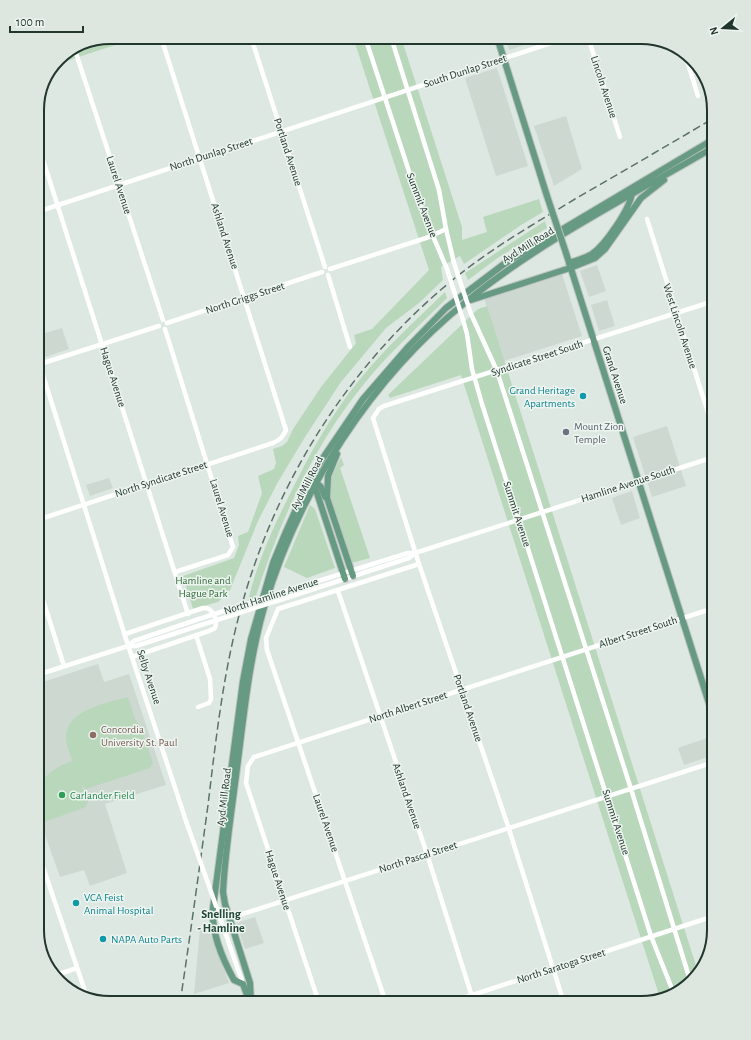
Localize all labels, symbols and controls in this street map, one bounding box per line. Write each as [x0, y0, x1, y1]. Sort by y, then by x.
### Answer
scale bar [10, 8, 83, 34]
north arrow [703, 8, 743, 48]
text: 100 m [16, 16, 44, 28]
text: N [708, 26, 720, 36]
street label: South Dunlap Street [422, 52, 508, 90]
street label: Lincoln Avenue [589, 54, 619, 120]
street label: Portland Avenue [272, 117, 304, 187]
street label: North Dunlap Street [168, 135, 254, 173]
street label: Laurel Avenue [104, 155, 134, 215]
street label: Summit Avenue [405, 171, 439, 239]
street label: Ashland Avenue [209, 201, 241, 271]
street label: Ayd Mill Road [500, 225, 556, 265]
street label: North Griggs Street [204, 280, 286, 316]
street label: West Lincoln Avenue [661, 282, 699, 370]
street label: Syndicate Street South [490, 338, 584, 378]
street label: Grand Avenue [600, 345, 630, 405]
street label: Hague Avenue [98, 346, 128, 408]
place label: Grand Heritage Apartments [509, 385, 575, 409]
marker: Grand Heritage Apartments [578, 391, 588, 401]
place label: Mount Zion Temple [574, 421, 624, 445]
marker: Mount Zion Temple [561, 427, 571, 437]
street label: Ayd Mill Road [289, 454, 325, 512]
street label: North Syndicate Street [114, 459, 209, 499]
street label: Hamline Avenue South [580, 464, 676, 504]
street label: Laurel Avenue [208, 478, 236, 538]
street label: Summit Avenue [501, 480, 533, 548]
park label: Hamline and Hague Park [175, 575, 231, 599]
street label: North Hamline Avenue [223, 576, 319, 616]
street label: Albert Street South [597, 614, 679, 650]
street label: Selby Avenue [135, 648, 163, 706]
street label: Portland Avenue [451, 673, 485, 743]
street label: North Albert Street [367, 689, 449, 725]
place label: Concordia University St. Paul [101, 724, 177, 748]
marker: Concordia University St. Paul [88, 730, 98, 740]
street label: Ashland Avenue [391, 762, 423, 830]
street label: Ayd Mill Road [215, 767, 233, 827]
street label: Summit Avenue [600, 788, 632, 856]
marker: Carlander Field [57, 790, 67, 800]
place label: Carlander Field [70, 790, 135, 801]
street label: Laurel Avenue [311, 793, 341, 853]
street label: North Pascal Street [378, 839, 459, 875]
street label: Hague Avenue [263, 849, 293, 911]
place label: VCA Feist Animal Hospital [84, 892, 153, 916]
marker: VCA Feist Animal Hospital [71, 898, 81, 908]
district label: Snelling - Hamline [197, 908, 245, 934]
marker: NAPA Auto Parts [98, 934, 108, 944]
place label: NAPA Auto Parts [111, 934, 182, 945]
street label: North Saratoga Street [515, 946, 607, 986]

